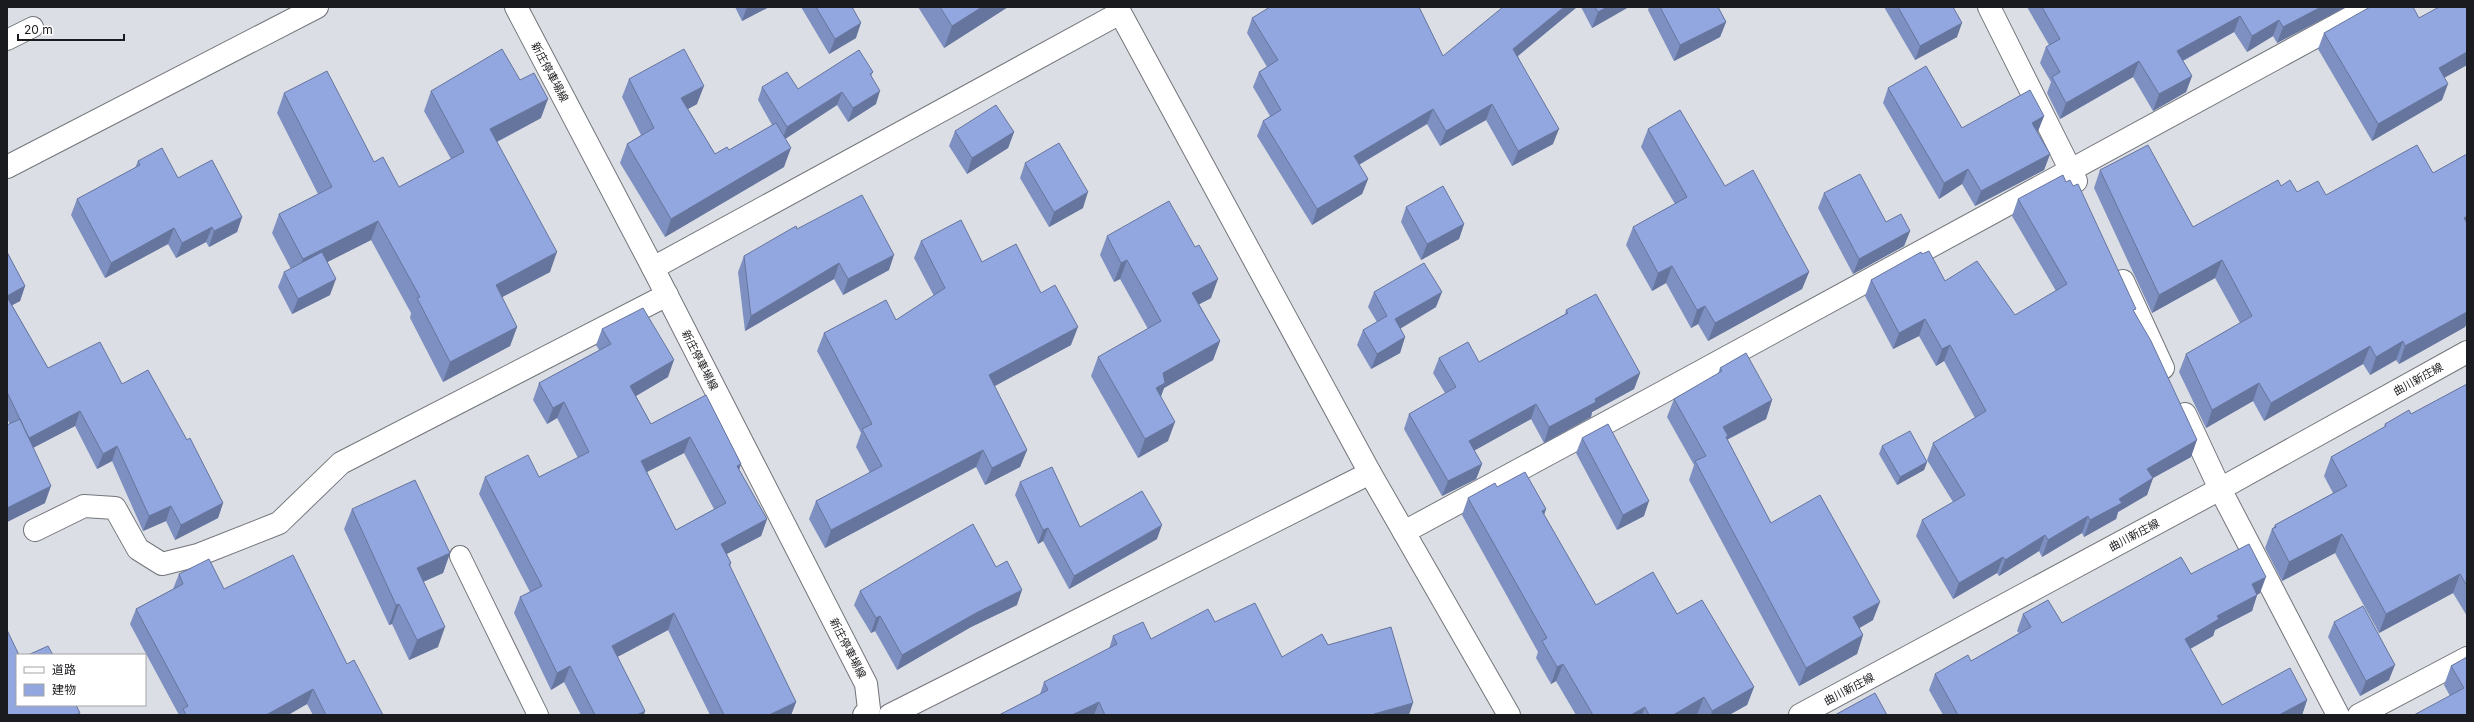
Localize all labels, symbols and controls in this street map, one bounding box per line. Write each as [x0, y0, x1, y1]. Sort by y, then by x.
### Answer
scale bar [18, 16, 124, 42]
text: 20 m [24, 22, 53, 37]
street label: 新庄停車場線 [528, 40, 572, 104]
street label: 新庄停車場線 [679, 327, 721, 393]
street label: 曲川新庄線 [2391, 360, 2445, 398]
street label: 曲川新庄線 [2106, 516, 2162, 554]
street label: 新庄停車場線 [827, 615, 869, 681]
legend [16, 654, 146, 706]
text: 道路 [52, 662, 76, 677]
street label: 曲川新庄線 [1821, 670, 1877, 708]
text: 建物 [52, 682, 76, 697]

